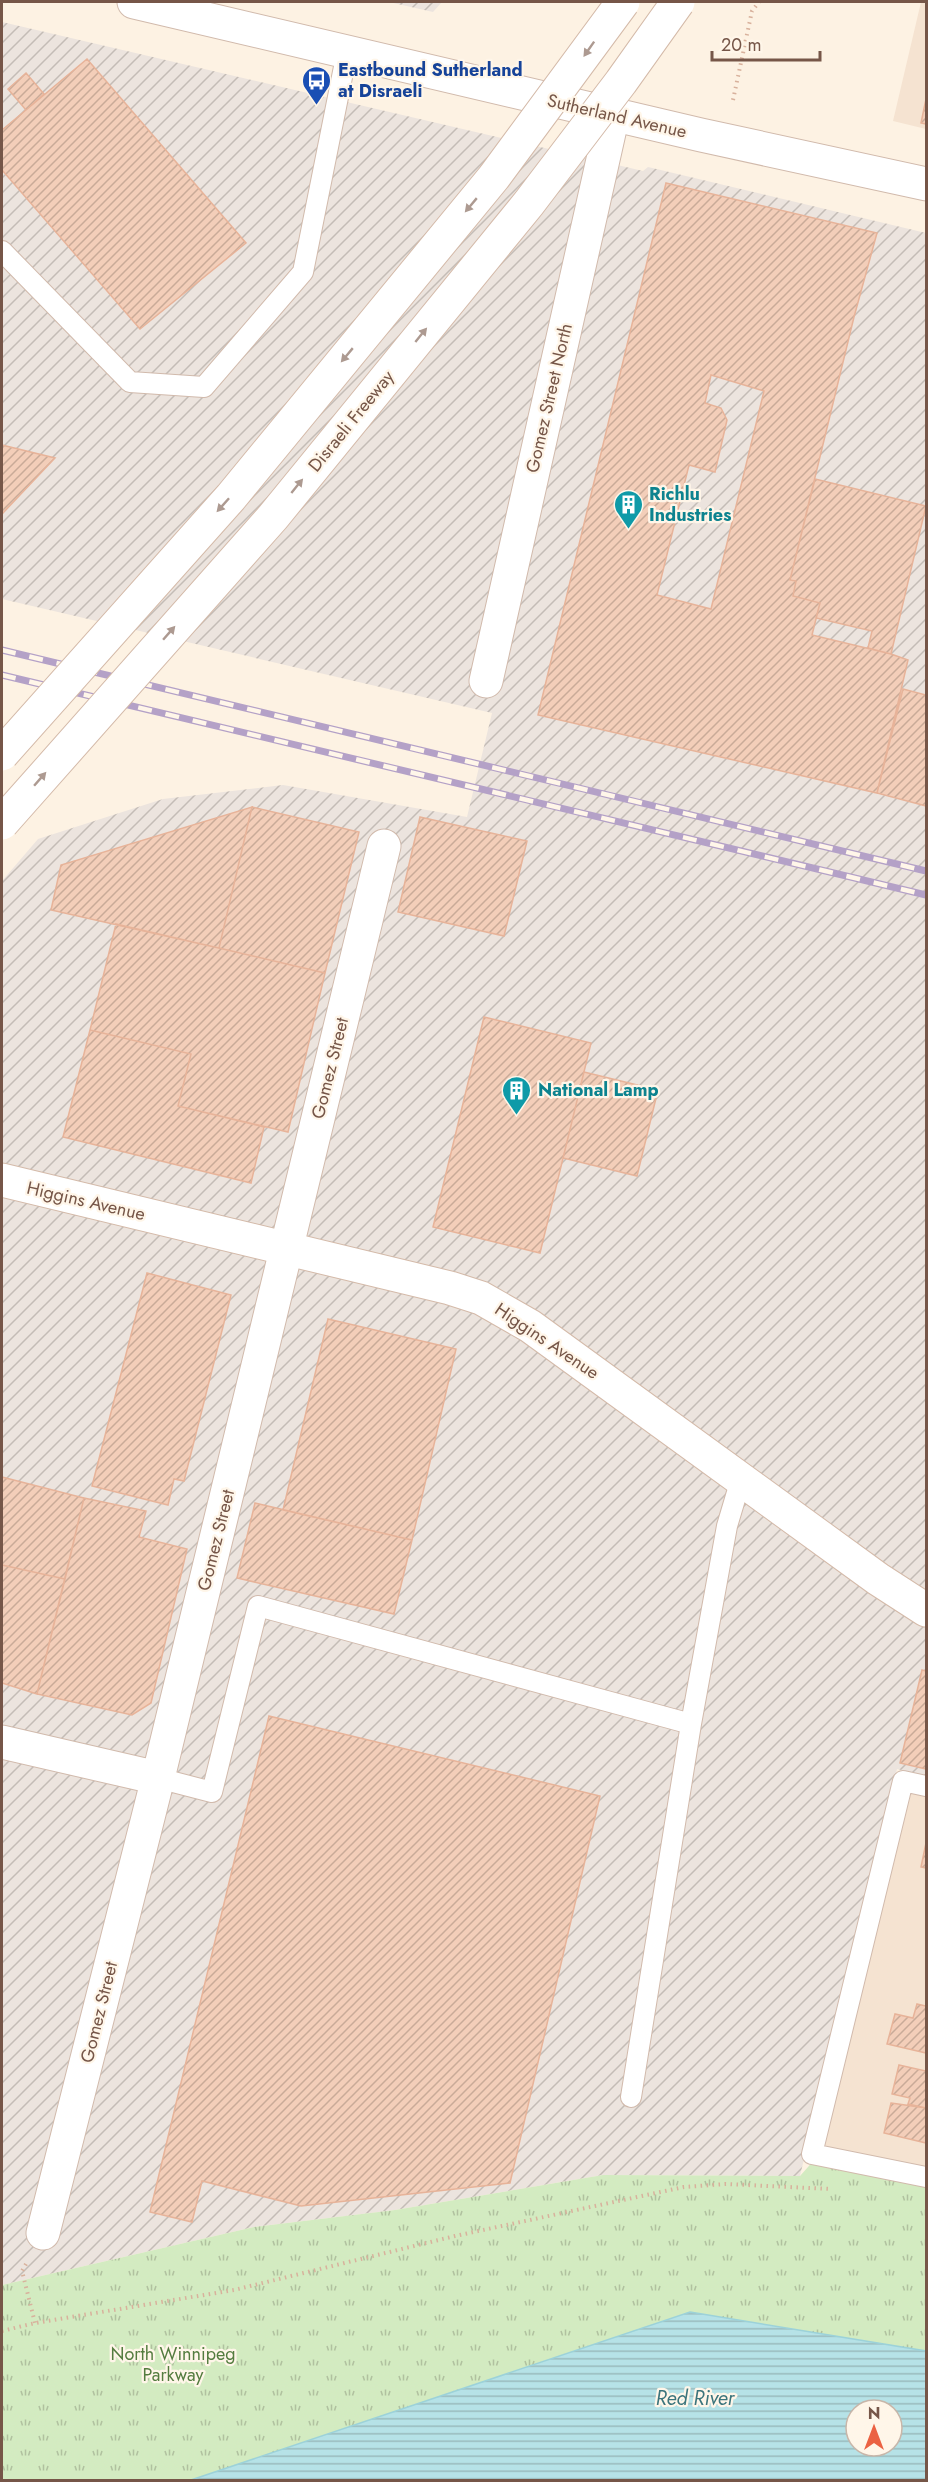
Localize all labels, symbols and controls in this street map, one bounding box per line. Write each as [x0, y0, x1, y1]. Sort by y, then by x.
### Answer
scale bar [712, 24, 820, 62]
text: 20 m [721, 32, 761, 58]
one-way arrow [583, 41, 595, 57]
place label: Eastbound Sutherland at Disraeli [338, 57, 523, 104]
bus stop icon: Eastbound Sutherland at Disraeli [301, 64, 333, 106]
street label: Sutherland Avenue [545, 87, 689, 145]
one-way arrow [465, 197, 478, 213]
street label: Gomez Street North [519, 321, 579, 475]
one-way arrow [414, 328, 427, 343]
one-way arrow [341, 347, 354, 363]
street label: Disraeli Freeway [302, 365, 400, 477]
one-way arrow [291, 478, 304, 494]
place label: Richlu Industries [649, 481, 731, 528]
building icon: Richlu Industries [612, 488, 644, 530]
one-way arrow [217, 497, 230, 512]
one-way arrow [162, 626, 175, 641]
one-way arrow [33, 772, 46, 787]
street label: Gomez Street [305, 1014, 355, 1121]
building icon: National Lamp [501, 1074, 533, 1116]
place label: National Lamp [538, 1077, 659, 1103]
street label: Higgins Avenue [24, 1175, 148, 1227]
street label: Higgins Avenue [490, 1296, 604, 1386]
street label: Gomez Street [191, 1486, 241, 1593]
street label: Gomez Street [74, 1958, 124, 2065]
park label: North Winnipeg Parkway [111, 2341, 236, 2388]
water label: Red River [656, 2384, 736, 2413]
north arrow [844, 2398, 904, 2458]
text: N [868, 2402, 880, 2425]

